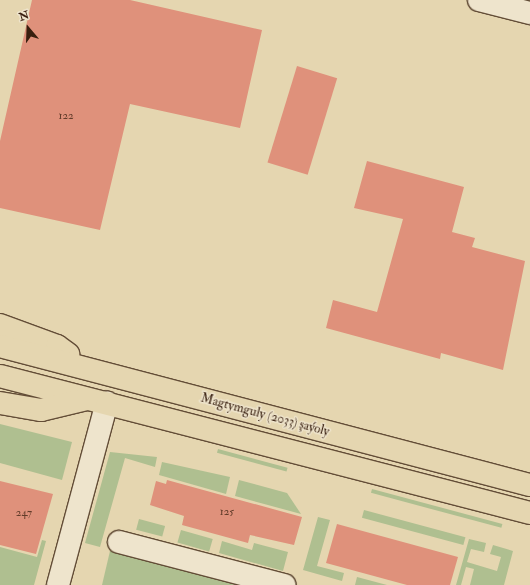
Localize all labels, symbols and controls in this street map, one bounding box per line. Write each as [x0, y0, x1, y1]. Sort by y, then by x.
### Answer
north arrow [8, 8, 48, 48]
text: N [17, 8, 31, 24]
house number: 122 [58, 109, 74, 123]
street label: Magtymguly (2033) şaýoly [199, 390, 331, 440]
house number: 125 [220, 505, 234, 519]
house number: 247 [16, 506, 32, 520]

